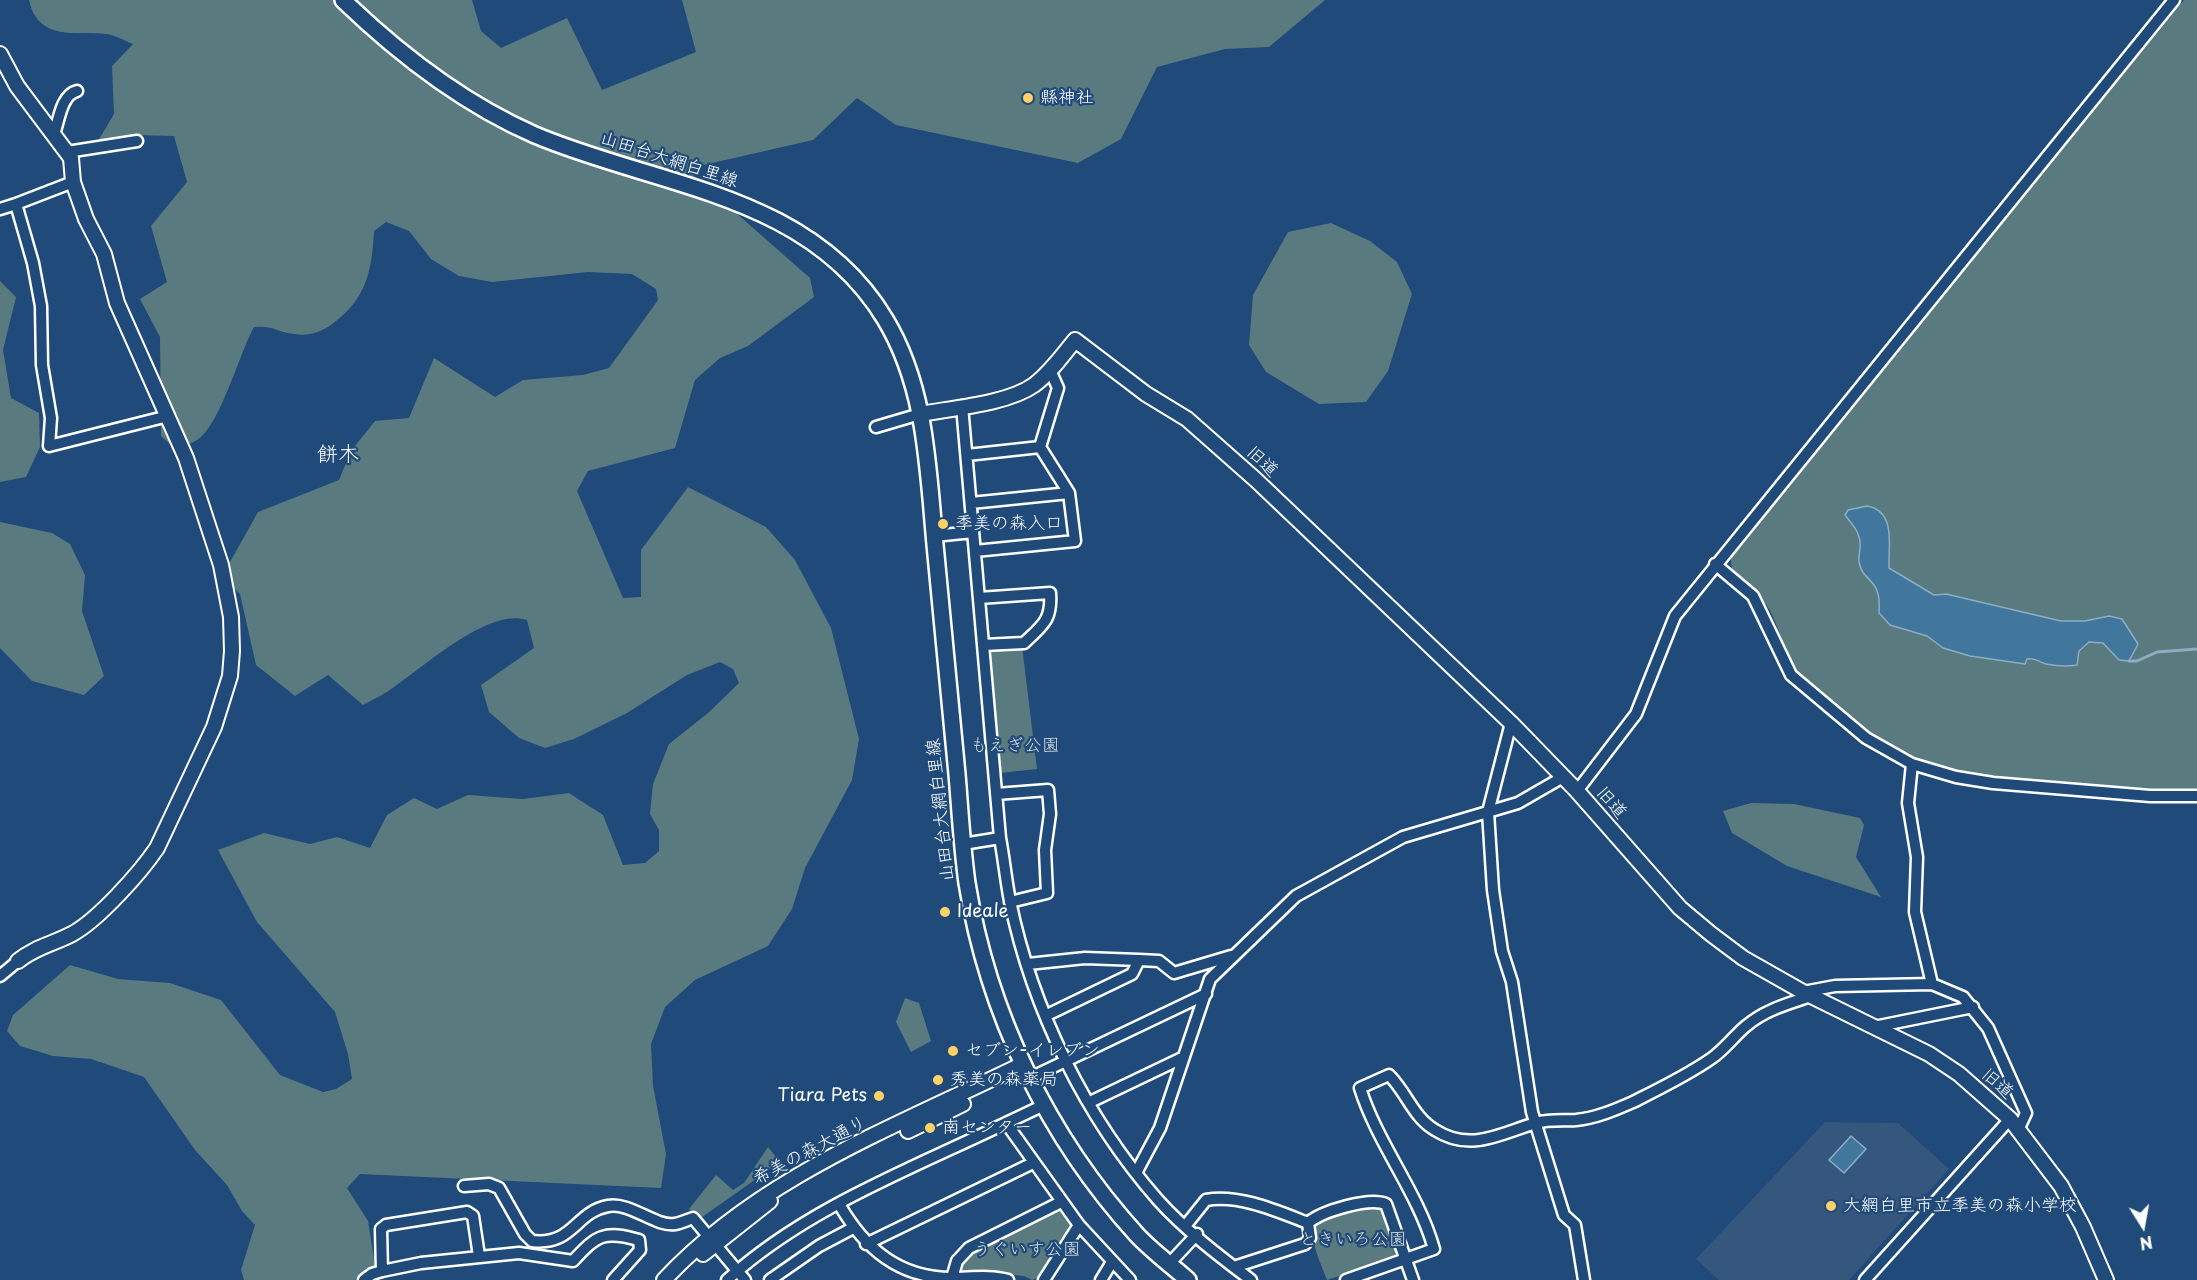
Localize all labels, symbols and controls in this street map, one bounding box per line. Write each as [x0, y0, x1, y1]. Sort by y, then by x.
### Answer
place label: 縣神社 [1040, 87, 1094, 109]
marker: 縣神社 [1021, 91, 1035, 105]
street label: 山田台大網白里線 [597, 127, 741, 193]
district label: 餅木 [317, 442, 359, 468]
street label: 旧道 [1241, 442, 1283, 482]
place label: 季美の森入口 [955, 513, 1063, 535]
marker: 季美の森入口 [936, 517, 950, 531]
park label: もえぎ公園 [970, 735, 1060, 757]
street label: 山田台大網白里線 [923, 737, 959, 883]
street label: 旧道 [1591, 782, 1631, 824]
place label: Ideale [957, 901, 1009, 923]
marker: Ideale [938, 905, 952, 919]
place label: セブン-イレブン [965, 1040, 1100, 1062]
marker: セブン-イレブン [946, 1044, 960, 1058]
street label: 旧道 [1976, 1064, 2018, 1104]
place label: 秀美の森薬局 [950, 1069, 1058, 1091]
marker: 秀美の森薬局 [931, 1073, 945, 1087]
place label: Tiara Pets [778, 1085, 867, 1107]
marker: Tiara Pets [872, 1089, 886, 1103]
street label: 希美の森大通り [749, 1112, 871, 1190]
place label: 南センター [942, 1117, 1032, 1139]
marker: 南センター [923, 1121, 937, 1135]
place label: 大網白里市立季美の森小学校 [1843, 1195, 2077, 1217]
north arrow [2113, 1196, 2173, 1256]
marker: 大網白里市立季美の森小学校 [1824, 1199, 1838, 1213]
park label: ときいろ公園 [1299, 1229, 1407, 1251]
text: N [2138, 1231, 2155, 1257]
park label: うぐいす公園 [973, 1239, 1081, 1261]

